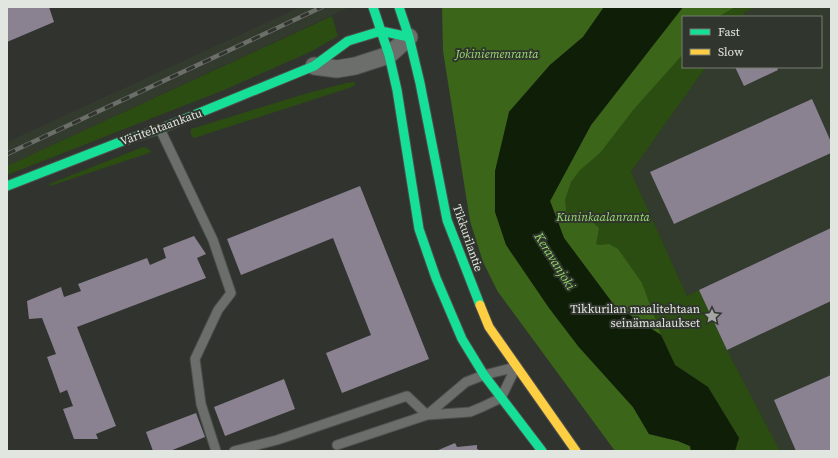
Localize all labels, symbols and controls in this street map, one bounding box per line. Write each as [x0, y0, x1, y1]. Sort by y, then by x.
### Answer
legend [682, 16, 822, 68]
text: Fast [718, 24, 740, 40]
text: Slow [718, 44, 744, 60]
park label: Jokiniemenranta [454, 46, 539, 62]
street label: Väritehtaankatu [118, 105, 204, 149]
street label: Tikkurilantie [449, 202, 487, 274]
park label: Kuninkaalanranta [555, 209, 651, 225]
water label: Keravanjoki [530, 228, 579, 293]
place label: Tikkurilan maalitehtaan seinämaalaukset [570, 301, 700, 331]
place icon: Tikkurilan maalitehtaan seinämaalaukset [703, 307, 721, 325]

